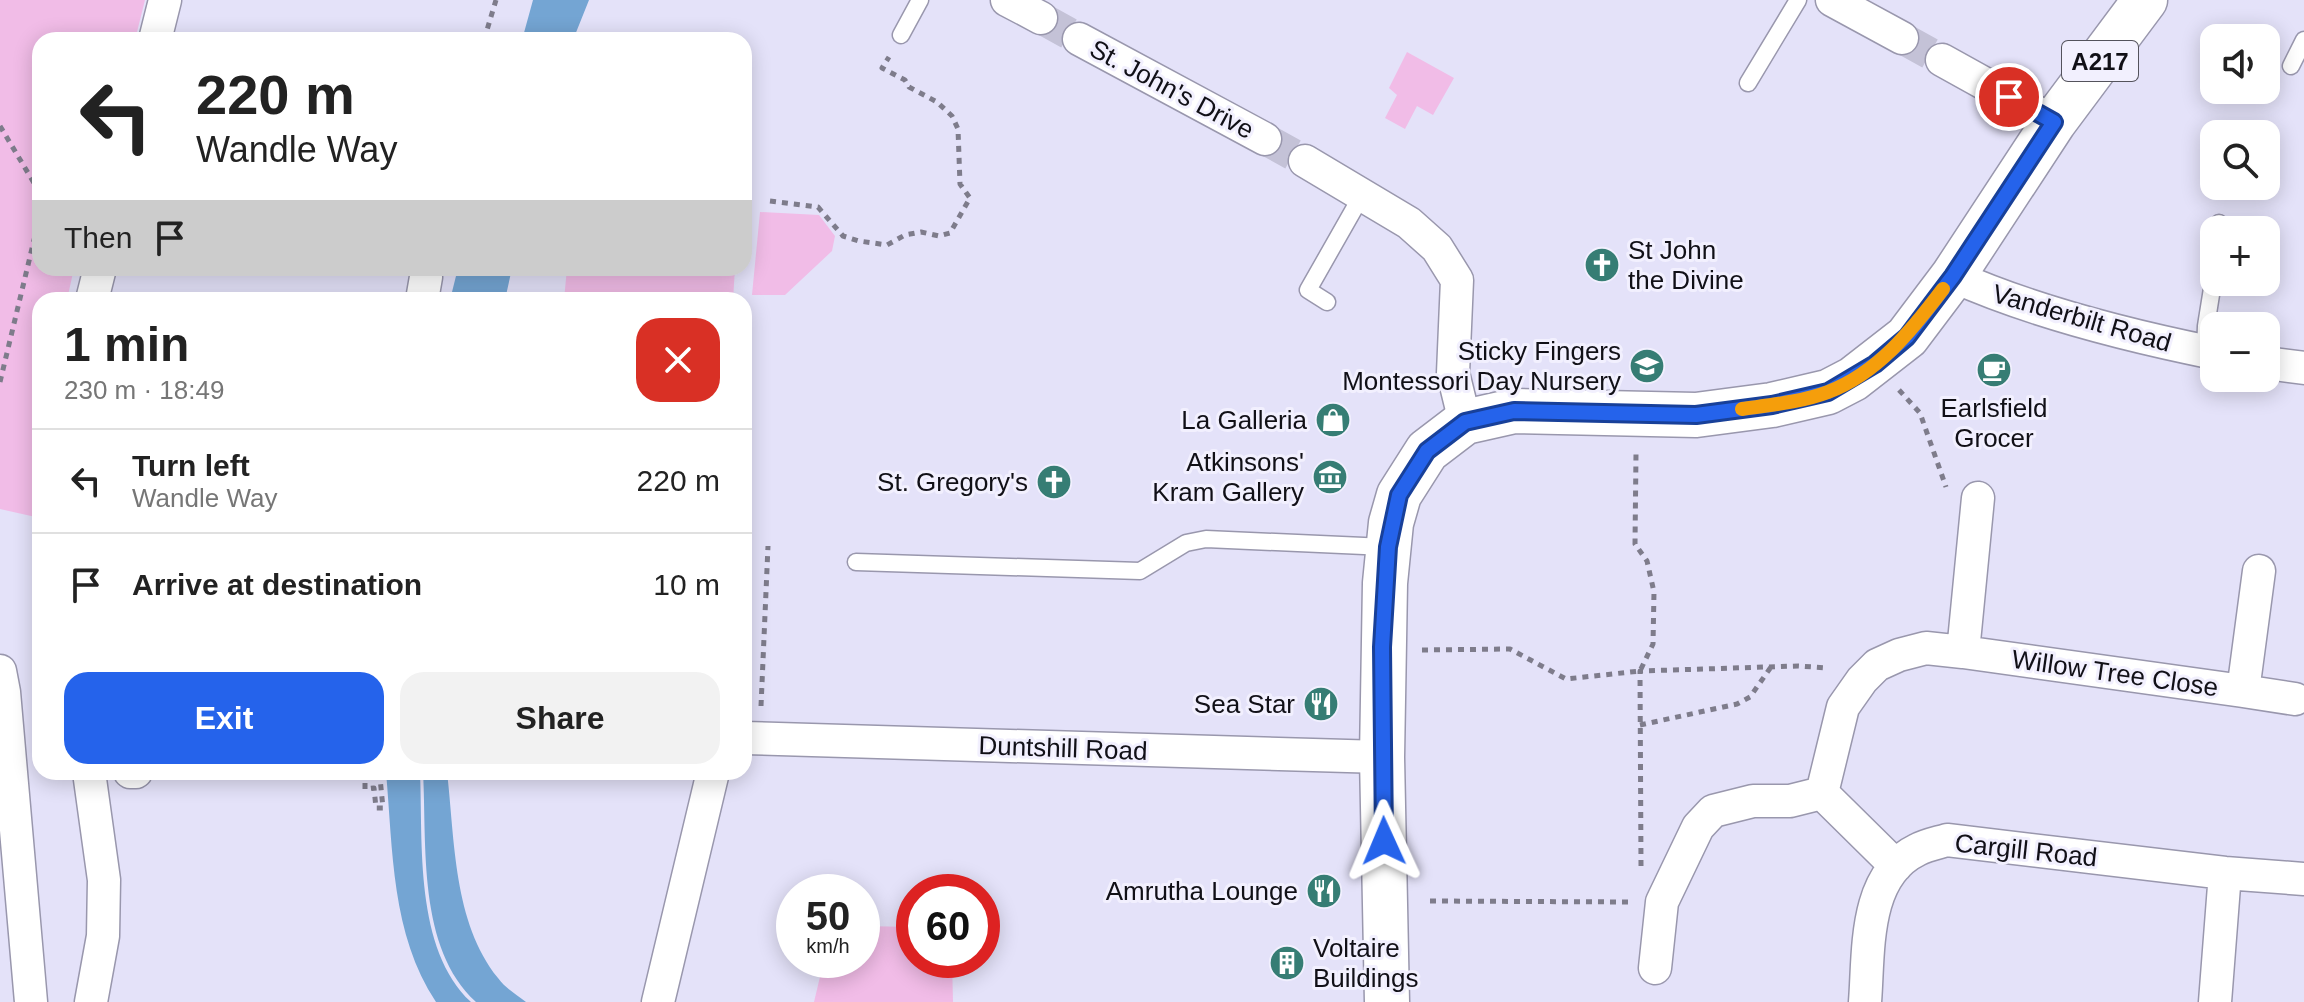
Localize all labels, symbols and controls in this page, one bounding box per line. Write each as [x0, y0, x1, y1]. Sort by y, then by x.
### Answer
map controls [2200, 24, 2280, 392]
button: sound [2200, 24, 2280, 104]
street label: St. John's Drive [1085, 33, 1259, 145]
road number: A217 [2062, 41, 2138, 81]
text: 220 m [196, 63, 355, 126]
pin [1975, 63, 2043, 131]
icon: left [64, 64, 168, 168]
icon: arrive [1987, 75, 2031, 119]
button: search [2200, 120, 2280, 200]
text: Wandle Way [196, 129, 397, 170]
icon: arrive [148, 216, 192, 260]
button: + [2200, 216, 2280, 296]
text: Then [64, 221, 132, 254]
place label: St John the Divine [1628, 235, 1744, 295]
church icon: St John the Divine [1583, 246, 1621, 284]
street label: Vanderbilt Road [1989, 278, 2175, 358]
button: − [2200, 312, 2280, 392]
text: 1 min [64, 318, 189, 371]
button: close [636, 318, 720, 402]
place label: Sticky Fingers Montessori Day Nursery [1342, 336, 1621, 396]
school or university icon: Sticky Fingers Montessori Day Nursery [1628, 347, 1666, 385]
cafe icon: Earlsfield Grocer [1975, 351, 2013, 389]
text: 230 m · 18:49 [64, 375, 224, 405]
place label: Earlsfield Grocer [1941, 393, 2047, 453]
shop icon: La Galleria [1314, 401, 1352, 439]
place label: La Galleria [1181, 405, 1308, 435]
place label: Atkinsons' Kram Gallery [1152, 447, 1304, 507]
text: Turn left [132, 449, 250, 482]
museum icon: Atkinsons' Kram Gallery [1311, 458, 1349, 496]
icon: left [64, 459, 108, 503]
church icon: St. Gregory's [1035, 463, 1073, 501]
text: 220 m [637, 464, 720, 497]
place label: St. Gregory's [877, 467, 1028, 497]
text: Wandle Way [132, 483, 277, 513]
icon: arrive [64, 563, 108, 607]
text: Arrive at destination [132, 568, 422, 601]
text: 10 m [653, 568, 720, 601]
street label: Willow Tree Close [2010, 644, 2220, 702]
button: Exit [64, 672, 384, 764]
button: Share [400, 672, 720, 764]
restaurant icon: Sea Star [1302, 685, 1340, 723]
place label: Sea Star [1194, 689, 1295, 719]
street label: Duntshill Road [978, 730, 1148, 766]
position arrow [1342, 799, 1426, 883]
street label: Cargill Road [1953, 828, 2099, 872]
restaurant icon: Amrutha Lounge [1305, 872, 1343, 910]
speed limit sign: 60 [896, 874, 1000, 978]
place label: Amrutha Lounge [1106, 876, 1298, 906]
text: 50 [806, 894, 850, 938]
place label: Voltaire Buildings [1313, 933, 1419, 993]
text: km/h [806, 935, 850, 957]
building icon: Voltaire Buildings [1268, 944, 1306, 982]

